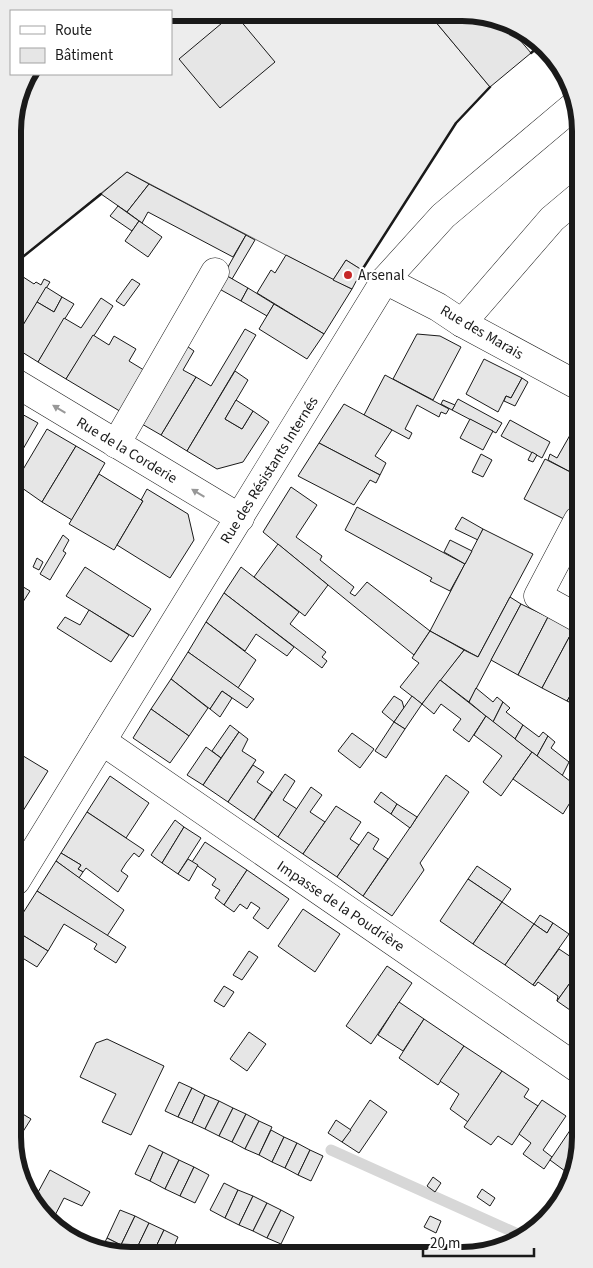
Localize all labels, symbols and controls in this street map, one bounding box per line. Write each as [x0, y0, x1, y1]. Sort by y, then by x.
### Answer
legend [10, 10, 172, 75]
text: Route [55, 20, 92, 41]
text: Bâtiment [55, 45, 113, 66]
place label: Arsenal [358, 265, 405, 286]
marker: Arsenal [342, 269, 354, 281]
street label: Rue des Marais [436, 300, 527, 365]
street label: Rue des Résistants Internés [215, 392, 323, 548]
one-way arrow [52, 405, 65, 414]
street label: Rue de la Corderie [72, 412, 181, 489]
one-way arrow [191, 489, 204, 498]
street label: Impasse de la Poudrière [273, 856, 409, 957]
scale bar [423, 1226, 534, 1258]
text: 20 m [430, 1233, 460, 1254]

